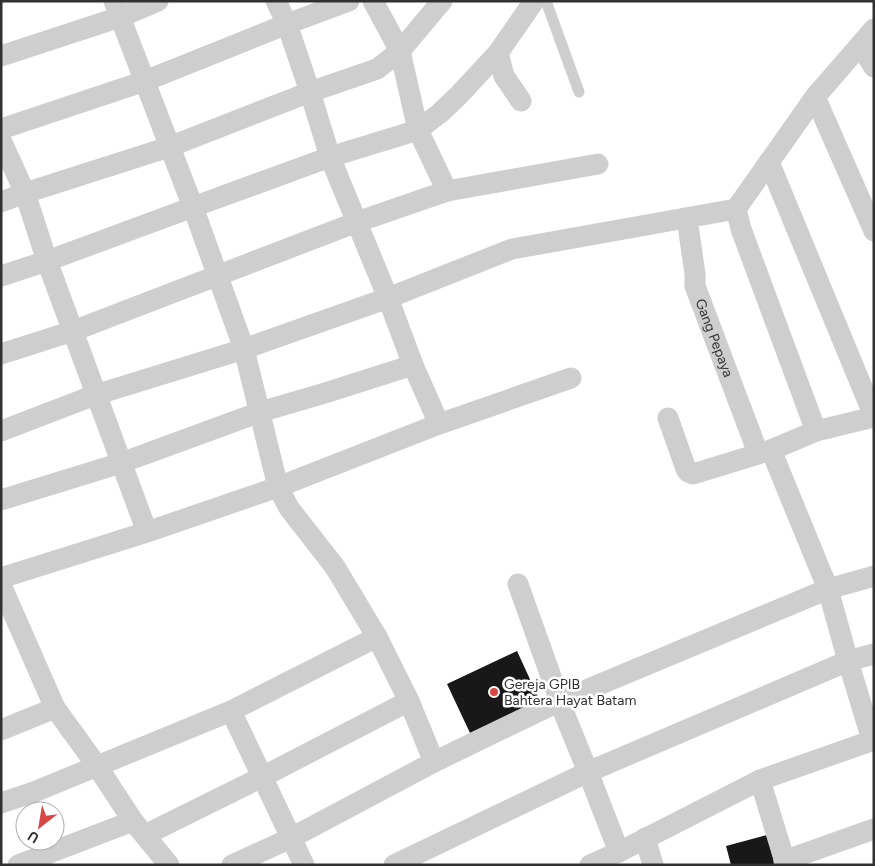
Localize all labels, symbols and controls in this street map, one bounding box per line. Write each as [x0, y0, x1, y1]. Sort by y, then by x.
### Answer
street label: Gang Pepaya [692, 296, 737, 379]
place label: Gereja GPIB Bahtera Hayat Batam [504, 676, 636, 709]
marker: Gereja GPIB Bahtera Hayat Batam [488, 686, 500, 698]
north arrow [15, 801, 65, 851]
text: U [25, 827, 42, 847]

